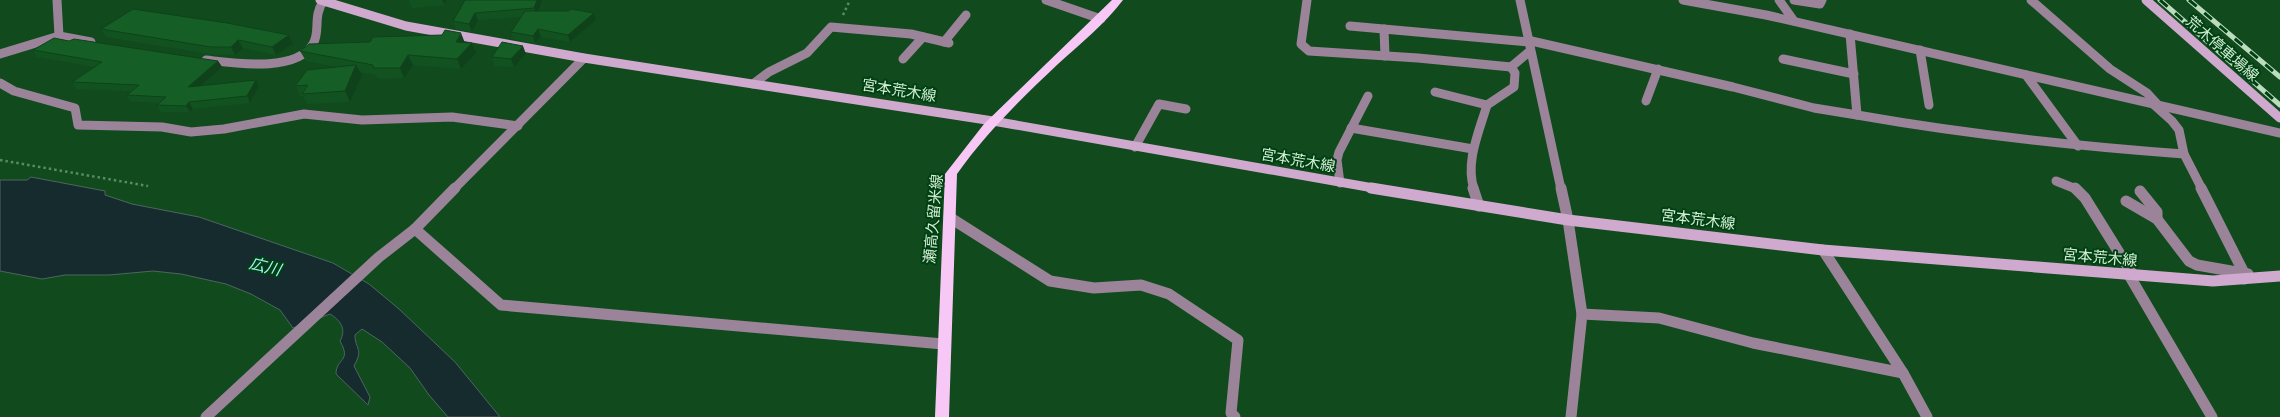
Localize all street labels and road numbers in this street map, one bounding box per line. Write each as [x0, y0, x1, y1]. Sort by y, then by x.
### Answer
street label: 荒木停車場線 [2183, 13, 2262, 84]
street label: 宮本荒木線 [861, 77, 937, 104]
street label: 宮本荒木線 [1260, 146, 1336, 175]
street label: 瀬高久留米線 [922, 173, 945, 264]
street label: 宮本荒木線 [1660, 207, 1736, 232]
street label: 宮本荒木線 [2062, 246, 2138, 269]

